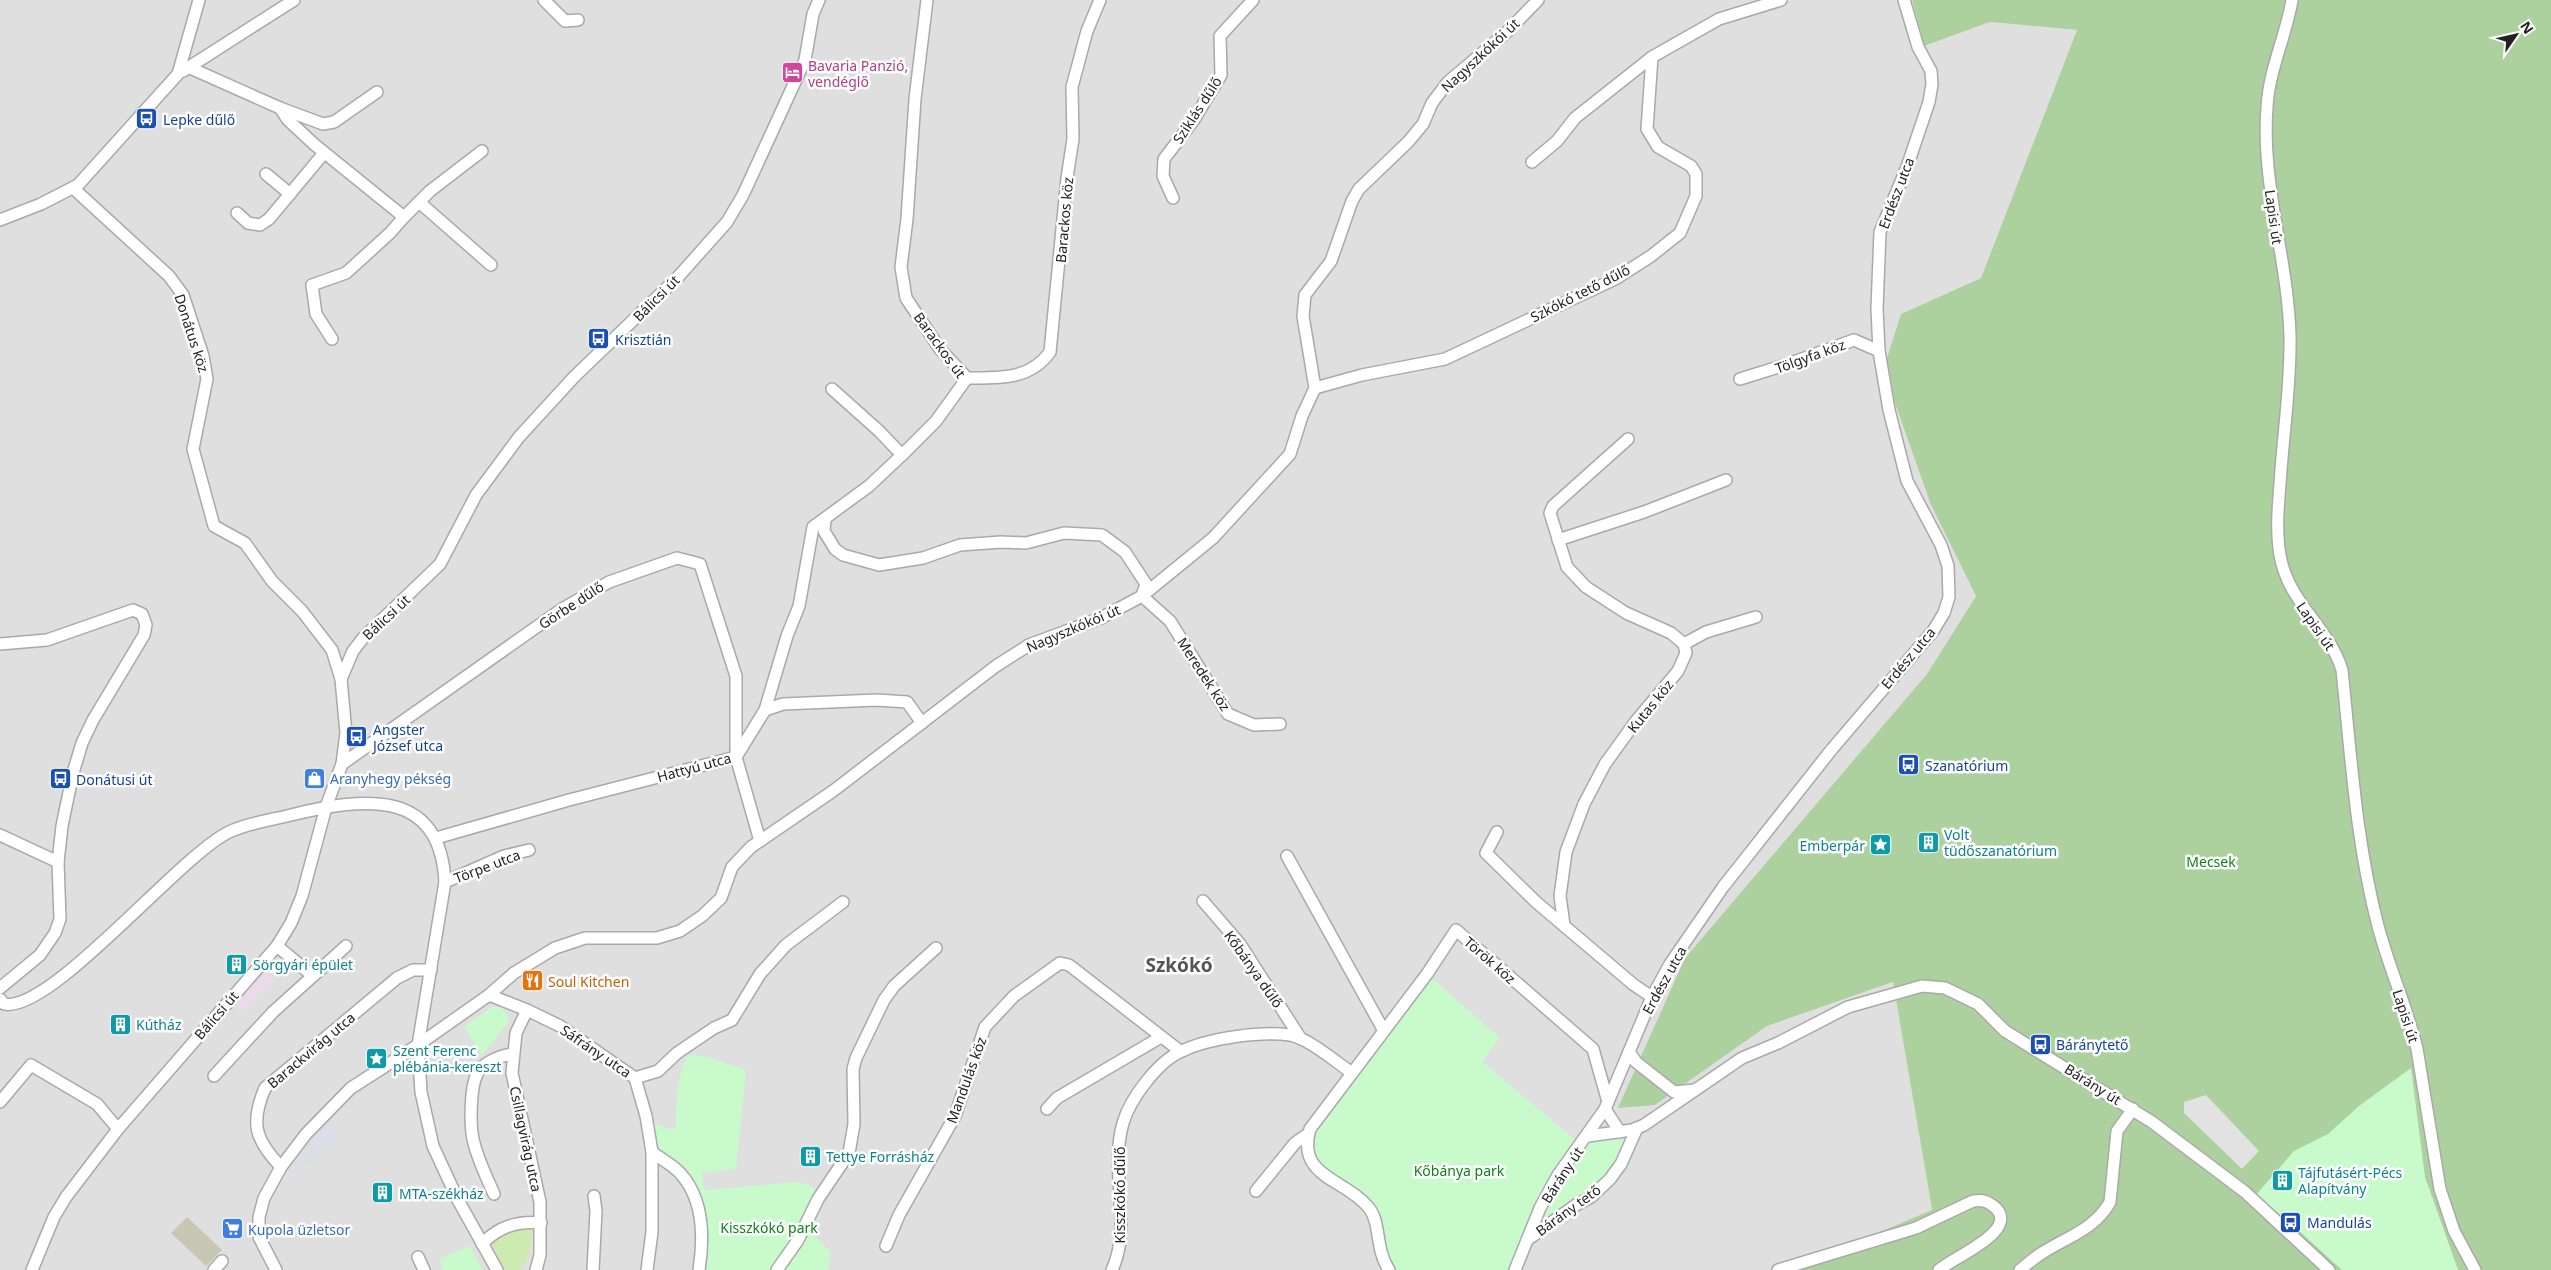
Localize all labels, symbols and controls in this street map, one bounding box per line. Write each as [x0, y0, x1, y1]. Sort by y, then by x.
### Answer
north arrow [2491, 10, 2541, 60]
street label: Nagyszkókói út [1437, 14, 1523, 96]
text: N [2516, 17, 2538, 37]
place label: Bavaria Panzió, vendéglő [808, 56, 908, 91]
hotel icon: Bavaria Panzió, vendéglő [780, 61, 804, 85]
street label: Sziklás dűlő [1168, 73, 1226, 147]
bus stop icon: Lepke dűlő [135, 107, 159, 131]
place label: Lepke dűlő [163, 110, 235, 129]
street label: Erdész utca [1874, 155, 1918, 231]
street label: Barackos köz [1051, 176, 1077, 264]
street label: Lapisi út [2261, 188, 2287, 246]
street label: Szkókó tető dűlő [1527, 260, 1633, 326]
street label: Bálicsi út [629, 271, 683, 325]
street label: Donátus köz [170, 291, 214, 375]
street label: Barackos út [910, 308, 970, 382]
bus stop icon: Krisztián [587, 327, 611, 351]
place label: Krisztián [615, 330, 672, 349]
street label: Tölgyfa köz [1772, 334, 1848, 377]
street label: Görbe dűlő [535, 577, 607, 633]
street label: Bálicsi út [358, 590, 414, 644]
street label: Lapisi út [2292, 598, 2340, 654]
street label: Nagyszkókói út [1023, 600, 1123, 656]
street label: Erdész utca [1877, 623, 1939, 693]
street label: Meredek köz [1173, 634, 1235, 715]
street label: Kutas köz [1623, 675, 1677, 736]
place label: Angster József utca [371, 720, 443, 755]
bus stop icon: Angster József utca [345, 725, 369, 749]
street label: Hattyú utca [655, 748, 733, 786]
bus stop icon: Szanatórium [1897, 753, 1921, 777]
place label: Szanatórium [1925, 756, 2008, 775]
shop icon: Aranyhegy pékség [302, 766, 326, 790]
bus stop icon: Donátusi út [48, 767, 72, 791]
place label: Aranyhegy pékség [330, 769, 451, 788]
place label: Donátusi út [76, 770, 153, 789]
place label: Volt tüdőszanatórium [1944, 825, 2057, 860]
building icon: Volt tüdőszanatórium [1916, 830, 1940, 854]
place icon: Emberpár [1869, 833, 1893, 857]
place label: Emberpár [1800, 836, 1865, 855]
street label: Törpe utca [451, 845, 523, 887]
park label: Mecsek [2186, 852, 2236, 871]
street label: Kőbánya dűlő [1220, 927, 1288, 1011]
street label: Török köz [1460, 932, 1520, 988]
street label: Erdész utca [1638, 943, 1690, 1017]
building icon: Sörgyári épület [225, 952, 249, 976]
district label: Szkókó [1145, 952, 1213, 978]
place label: Sörgyári épület [253, 955, 353, 974]
restaurant icon: Soul Kitchen [520, 969, 544, 993]
place label: Soul Kitchen [548, 972, 629, 991]
street label: Bálicsi út [190, 987, 242, 1043]
street label: Lapisi út [2388, 987, 2424, 1045]
street label: Barackvirág utca [263, 1008, 359, 1092]
building icon: Kútház [108, 1012, 132, 1036]
place label: Kútház [136, 1015, 182, 1034]
street label: Sáfrány utca [557, 1020, 635, 1082]
bus stop icon: Báránytető [2028, 1032, 2052, 1056]
street label: Mandulás köz [942, 1034, 991, 1126]
place label: Báránytető [2056, 1035, 2129, 1054]
place label: Szent Ferenc plébánia-kereszt [393, 1041, 501, 1076]
place icon: Szent Ferenc plébánia-kereszt [365, 1046, 389, 1070]
street label: Bárány út [2061, 1059, 2125, 1109]
street label: Csillagvirág utca [506, 1084, 546, 1194]
street label: Bárány út [1537, 1143, 1587, 1207]
building icon: Tettye Forrásház [798, 1144, 822, 1168]
street label: Kisszkókó dűlő [1110, 1146, 1129, 1244]
place label: Tettye Forrásház [826, 1147, 935, 1166]
park label: Kőbánya park [1414, 1161, 1505, 1180]
place label: Tájfutásért-Pécs Alapítvány [2298, 1163, 2403, 1198]
building icon: Tájfutásért-Pécs Alapítvány [2270, 1168, 2294, 1192]
street label: Bárány tető [1532, 1180, 1604, 1240]
building icon: MTA-székház [371, 1181, 395, 1205]
place label: MTA-székház [399, 1184, 484, 1203]
bus stop icon: Mandulás [2279, 1210, 2303, 1234]
place label: Mandulás [2307, 1213, 2372, 1232]
supermarket icon: Kupola üzletsor [220, 1217, 244, 1241]
park label: Kisszkókó park [720, 1218, 818, 1237]
place label: Kupola üzletsor [248, 1220, 350, 1239]

